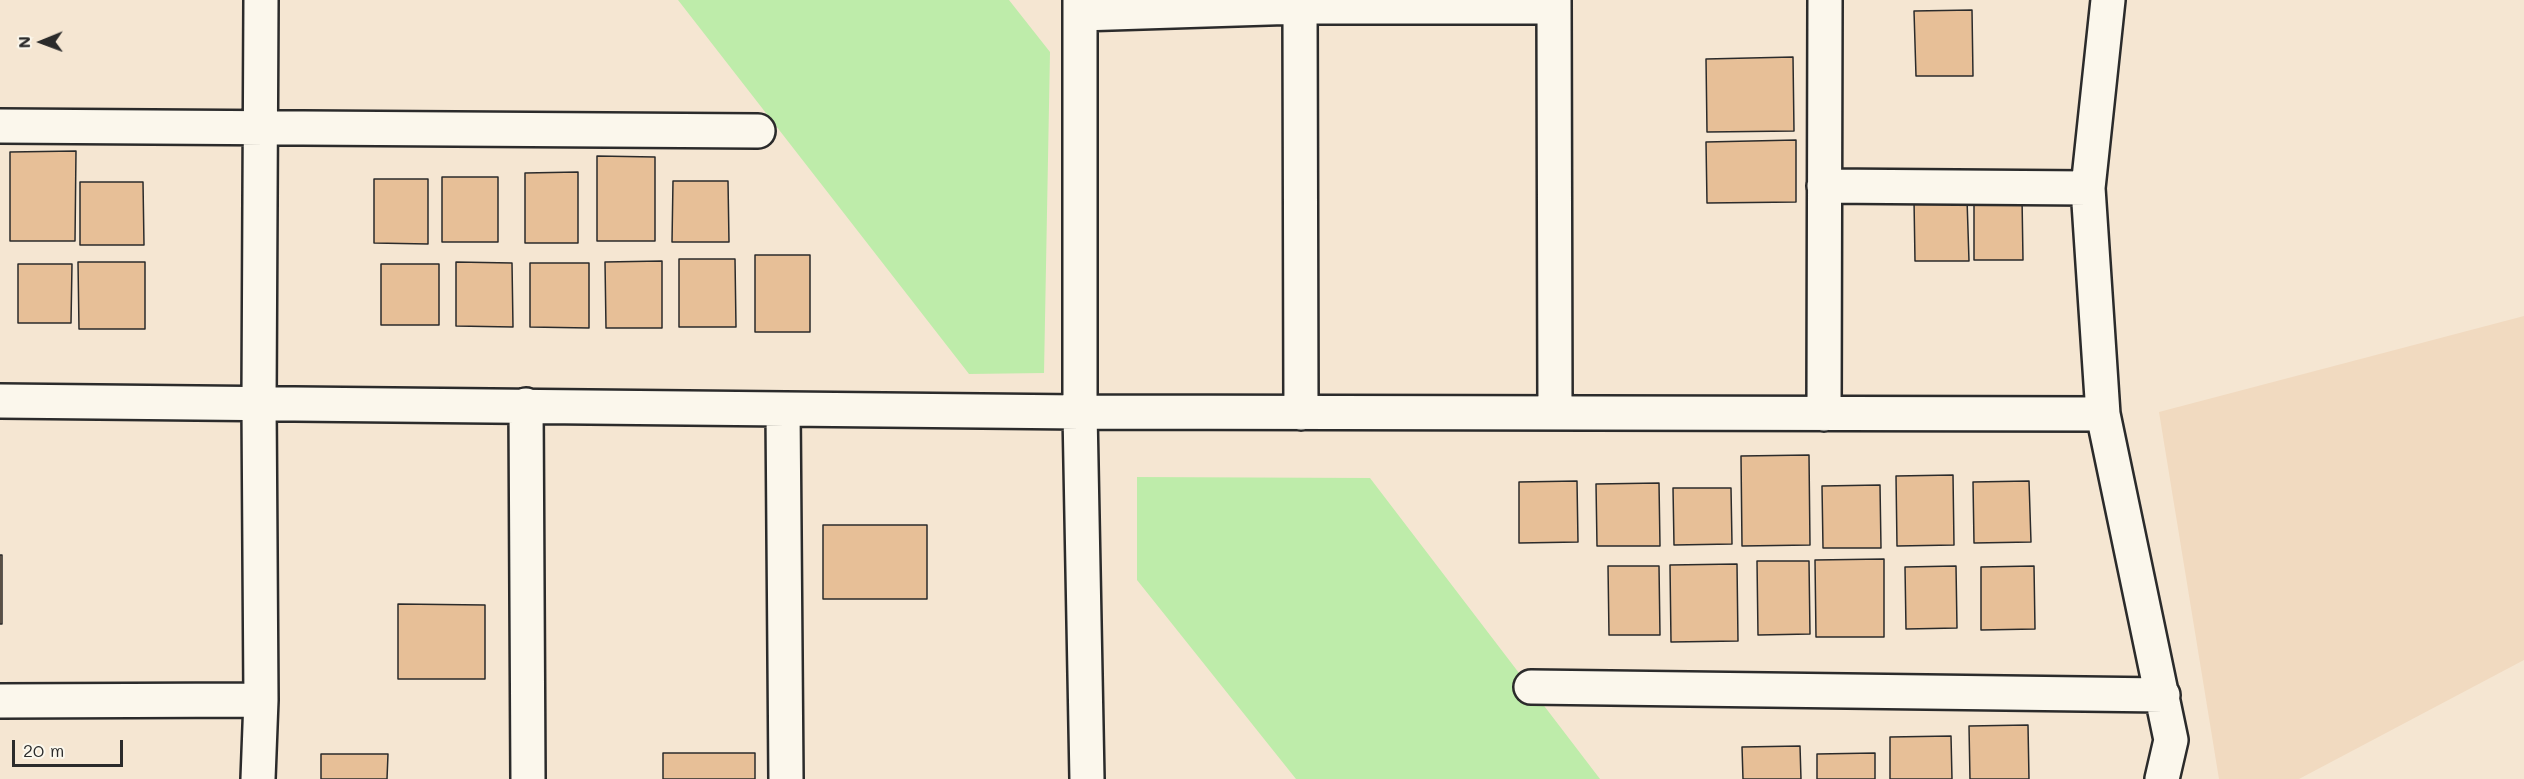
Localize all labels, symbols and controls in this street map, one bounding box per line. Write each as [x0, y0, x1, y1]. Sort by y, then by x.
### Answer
north arrow [12, 12, 72, 72]
text: N [13, 36, 34, 49]
scale bar [15, 728, 126, 766]
text: 20 m [23, 738, 64, 762]

